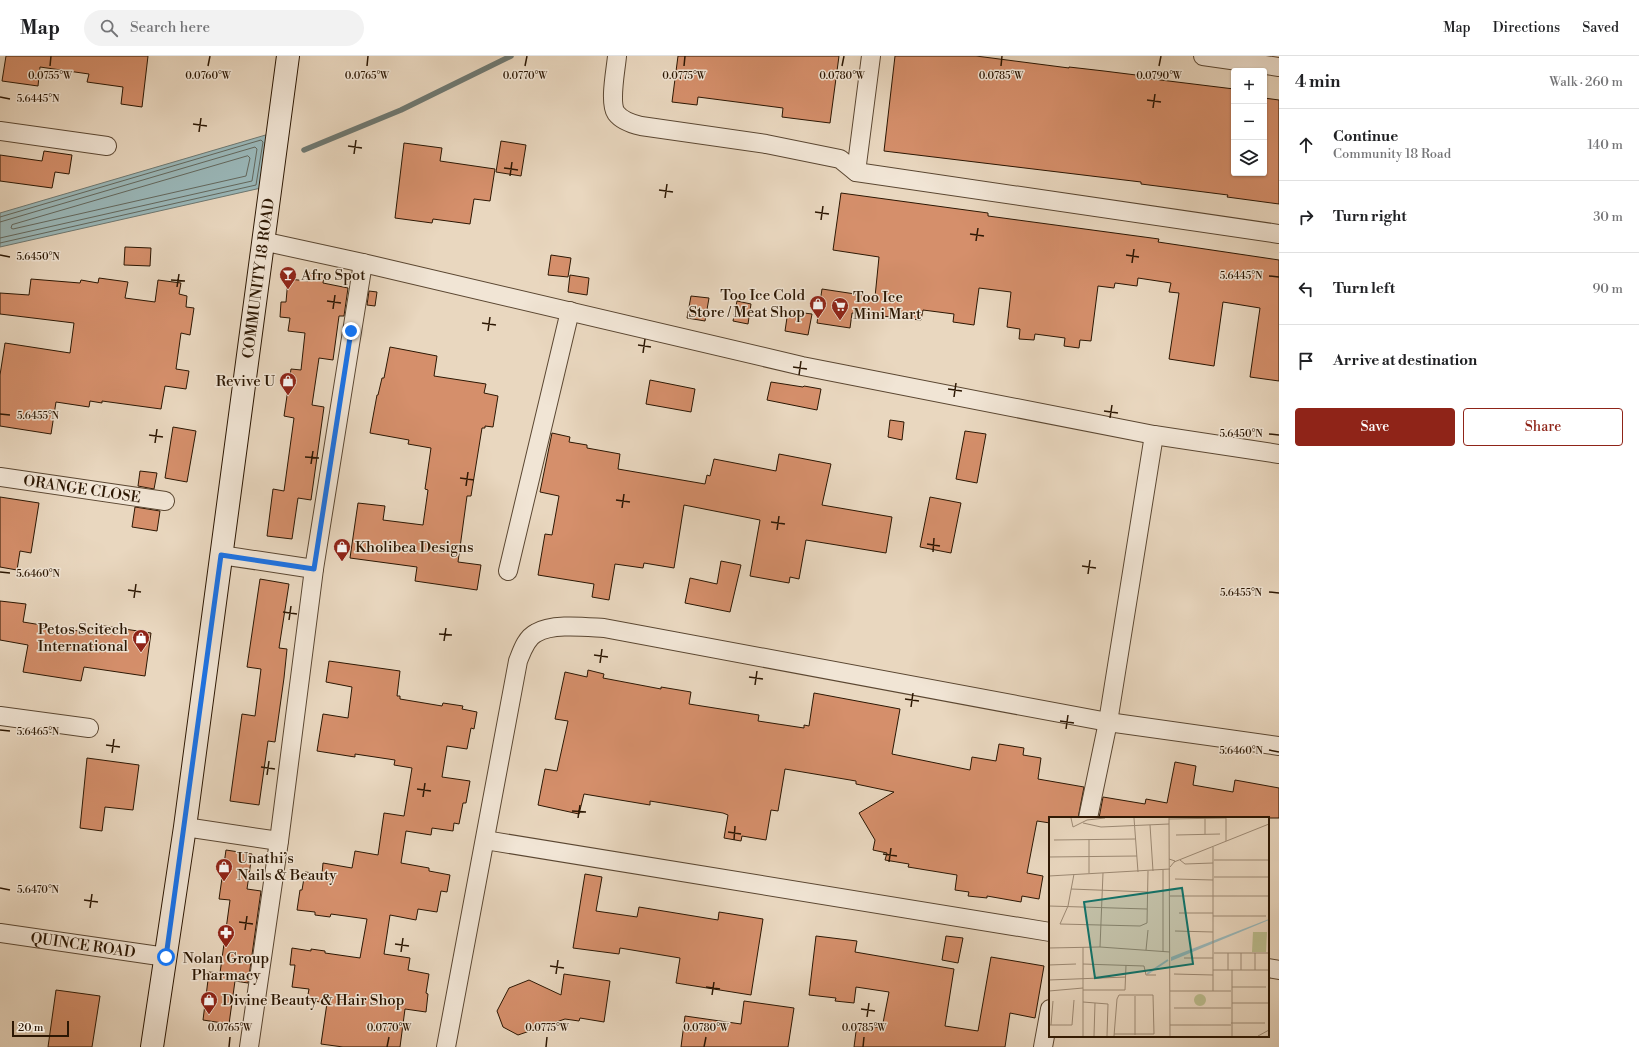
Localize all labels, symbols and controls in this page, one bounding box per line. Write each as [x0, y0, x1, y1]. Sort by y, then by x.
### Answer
search box [84, 10, 364, 46]
text: Map [20, 16, 60, 40]
icon: search [98, 17, 120, 39]
text: Search here [130, 18, 210, 37]
text: Map [1443, 19, 1471, 37]
text: Directions [1493, 19, 1560, 37]
text: Saved [1582, 19, 1619, 37]
map controls [1231, 68, 1267, 176]
button: + [1231, 68, 1267, 104]
text: 0.0755°W [28, 70, 73, 82]
text: 0.0760°W [185, 70, 232, 82]
text: 0.0765°W [345, 70, 390, 82]
text: 0.0770°W [503, 70, 548, 82]
text: 0.0775°W [662, 70, 707, 82]
text: 0.0780°W [819, 70, 866, 82]
text: 0.0785°W [979, 70, 1024, 82]
text: 0.0790°W [1136, 70, 1183, 82]
text: 4 min [1295, 71, 1340, 93]
text: Walk · 260 m [1549, 74, 1623, 90]
text: 5.6445°N [17, 93, 60, 105]
button: − [1231, 104, 1267, 140]
text: Continue [1333, 127, 1398, 146]
icon: ahead [1295, 134, 1317, 156]
text: 140 m [1587, 137, 1623, 153]
button: layers [1231, 140, 1267, 176]
text: Community 18 Road [1333, 146, 1451, 162]
street label: COMMUNITY 18 ROAD [239, 197, 279, 360]
icon: right [1295, 206, 1317, 228]
text: Turn right [1333, 207, 1407, 226]
text: 30 m [1593, 209, 1623, 225]
text: 5.6450°N [16, 251, 60, 263]
bar icon: Afro Spot [278, 265, 298, 290]
place label: Afro Spot [300, 266, 366, 285]
text: 5.6445°N [1220, 270, 1263, 282]
icon: left [1295, 278, 1317, 300]
text: Turn left [1333, 279, 1395, 298]
text: 90 m [1592, 281, 1623, 297]
place label: Too Ice Cold Store / Meat Shop [688, 286, 805, 322]
place label: Too Ice Mini Mart [853, 288, 922, 324]
shop icon: Too Ice Cold Store / Meat Shop [808, 294, 828, 319]
supermarket icon: Too Ice Mini Mart [830, 296, 850, 321]
route end [342, 322, 360, 340]
icon: arrive [1295, 350, 1317, 372]
text: Arrive at destination [1333, 351, 1477, 370]
shop icon: Revive U [278, 371, 298, 396]
place label: Revive U [216, 372, 275, 391]
button: Save [1295, 408, 1455, 446]
button: Share [1463, 408, 1623, 446]
text: 5.6455°N [17, 410, 60, 422]
text: 5.6450°N [1219, 428, 1263, 440]
street label: ORANGE CLOSE [22, 472, 142, 507]
shop icon: Kholibea Designs [332, 537, 352, 562]
place label: Kholibea Designs [355, 538, 474, 557]
text: 5.6460°N [16, 568, 60, 580]
text: 5.6455°N [1220, 587, 1263, 599]
place label: Petos Scitech International [38, 620, 129, 656]
shop icon: Petos Scitech International [131, 628, 151, 653]
text: 5.6465°N [17, 726, 60, 738]
text: 5.6460°N [1219, 745, 1263, 757]
inset map [1049, 817, 1269, 1037]
place label: Unathi’s Nails & Beauty [237, 849, 337, 885]
shop icon: Unathi’s Nails & Beauty [214, 857, 234, 882]
text: 5.6470°N [17, 884, 60, 896]
pharmacy icon: Nolan Group Pharmacy [216, 923, 236, 948]
street label: QUINCE ROAD [29, 929, 137, 962]
route start [157, 948, 175, 966]
place label: Nolan Group Pharmacy [183, 949, 269, 985]
shop icon: Divine Beauty & Hair Shop [199, 990, 219, 1015]
place label: Divine Beauty & Hair Shop [222, 991, 404, 1010]
scale bar [12, 1019, 69, 1038]
text: 20 m [18, 1021, 43, 1035]
text: 0.0765°W [208, 1022, 253, 1034]
text: 0.0770°W [367, 1022, 412, 1034]
text: 0.0775°W [525, 1022, 570, 1034]
text: 0.0780°W [683, 1022, 730, 1034]
text: 0.0785°W [842, 1022, 887, 1034]

